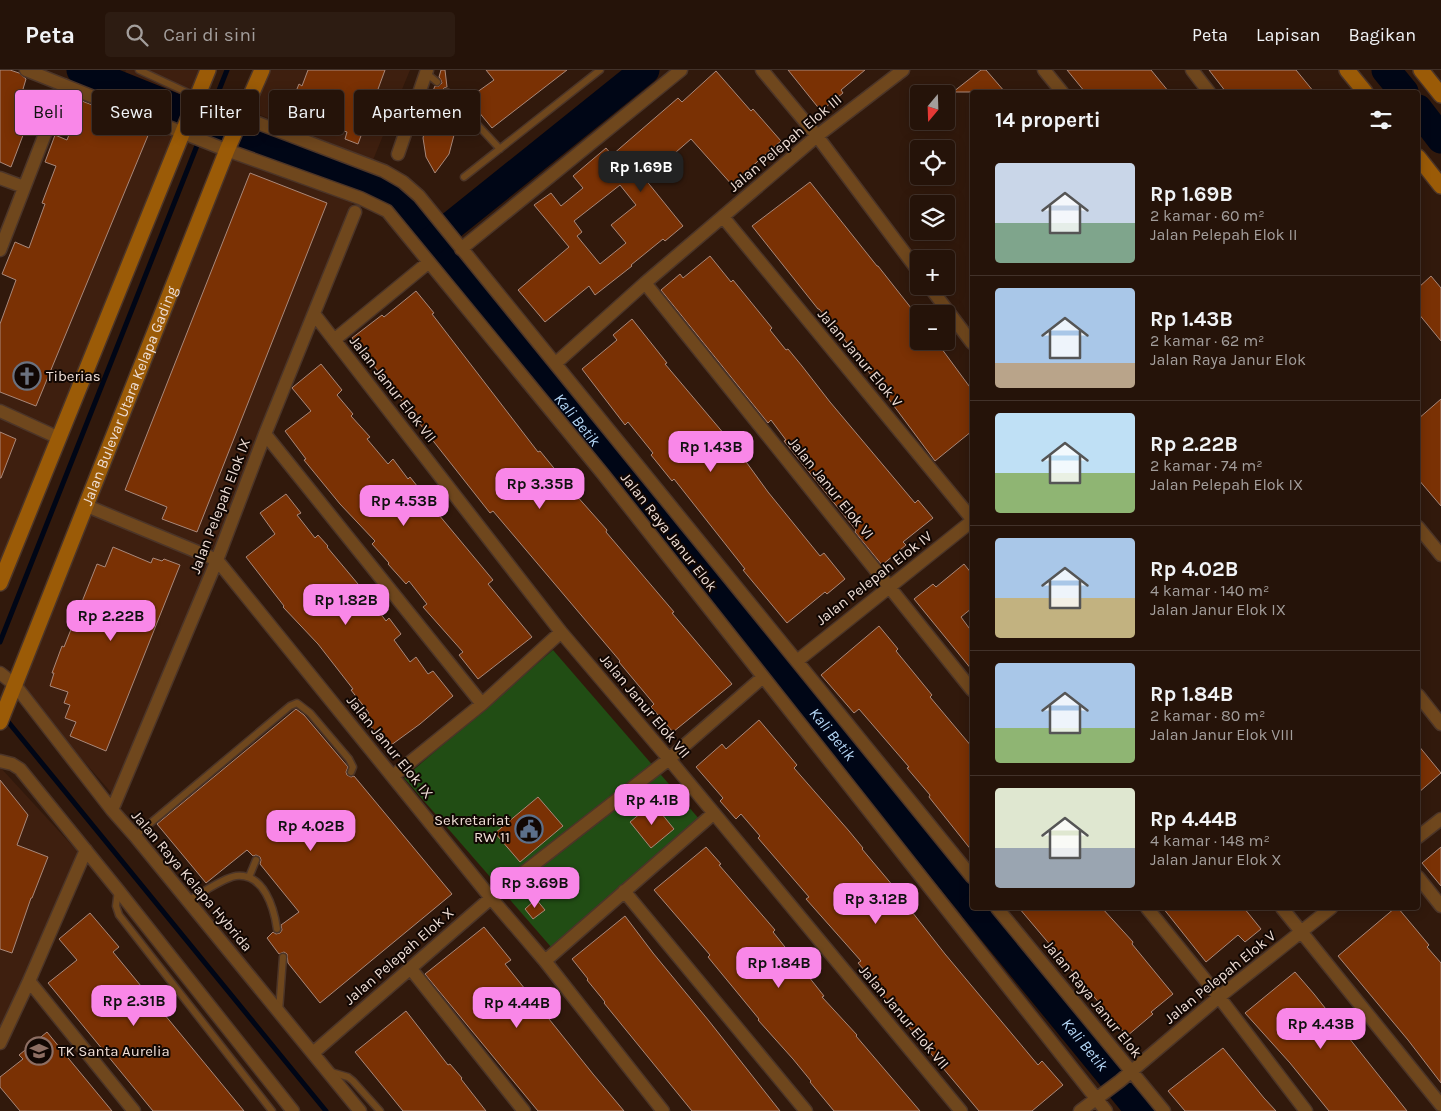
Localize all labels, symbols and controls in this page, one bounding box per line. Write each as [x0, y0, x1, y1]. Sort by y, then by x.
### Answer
search box [105, 12, 455, 57]
text: Peta [25, 21, 75, 49]
icon: search [123, 21, 151, 49]
text: Cari di sini [163, 24, 257, 46]
text: Peta [1192, 24, 1228, 46]
text: Lapisan [1256, 24, 1320, 46]
text: Bagikan [1348, 24, 1416, 46]
north arrow [910, 85, 955, 130]
map controls [910, 85, 955, 350]
chip: Beli [15, 90, 82, 135]
chip: Sewa [92, 90, 171, 135]
chip: Filter [181, 90, 259, 135]
chip: Baru [269, 90, 344, 135]
chip: Apartemen [354, 90, 480, 135]
street label: Jalan Pelepah Elok III [725, 90, 845, 196]
icon: filters [1367, 106, 1395, 134]
text: 14 properti [995, 108, 1101, 132]
button: locate [910, 140, 955, 185]
pin: Rp 1.69B [589, 150, 693, 193]
text: Rp 1.69B [609, 157, 673, 176]
text: Rp 1.69B [1150, 182, 1233, 206]
icon: home [1035, 183, 1095, 243]
button: layers [910, 195, 955, 240]
text: 2 kamar · 60 m² [1150, 206, 1265, 225]
text: Jalan Pelepah Elok II [1150, 225, 1297, 244]
button: + [910, 250, 955, 295]
street label: Jalan Bulevar Utara Kelapa Gading [78, 283, 181, 508]
street label: Jalan Janur Elok V [814, 305, 906, 411]
button: − [910, 305, 955, 350]
text: Rp 1.43B [1150, 307, 1233, 331]
icon: home [1035, 308, 1095, 368]
text: 2 kamar · 62 m² [1150, 331, 1265, 350]
street label: Jalan Janur Elok VII [346, 332, 440, 446]
text: Jalan Raya Janur Elok [1150, 350, 1306, 369]
church icon: Tiberias [12, 361, 42, 391]
place label: Tiberias [46, 367, 101, 385]
water label: Kali Betik [550, 389, 605, 451]
pin: Rp 1.43B [659, 430, 763, 473]
text: Rp 2.22B [1150, 432, 1238, 456]
street label: Jalan Janur Elok VI [784, 433, 878, 543]
icon: home [1035, 433, 1095, 493]
street label: Jalan Pelepah Elok IX [186, 436, 254, 576]
text: Rp 1.43B [679, 437, 743, 456]
text: 2 kamar · 74 m² [1150, 456, 1263, 475]
pin: Rp 3.35B [488, 468, 592, 510]
street label: Jalan Raya Janur Elok [617, 469, 721, 595]
text: Rp 3.35B [506, 474, 574, 493]
text: Jalan Pelepah Elok IX [1150, 475, 1303, 494]
pin: Rp 4.53B [352, 484, 456, 527]
text: Rp 4.53B [371, 491, 437, 510]
street label: Jalan Pelepah Elok IV [812, 527, 936, 629]
text: Rp 4.02B [1150, 557, 1238, 581]
icon: home [1035, 558, 1095, 618]
text: 4 kamar · 140 m² [1150, 581, 1269, 600]
pin: Rp 1.82B [294, 584, 398, 626]
text: Rp 1.82B [314, 590, 378, 609]
pin: Rp 2.22B [59, 600, 163, 642]
text: Jalan Janur Elok IX [1150, 600, 1286, 619]
text: Rp 2.22B [78, 606, 144, 625]
street label: Jalan Janur Elok VII [596, 650, 694, 762]
text: Rp 1.84B [1150, 682, 1233, 706]
icon: home [1035, 683, 1095, 743]
street label: Jalan Janur Elok IX [343, 692, 437, 802]
water label: Kali Betik [805, 704, 860, 765]
text: 2 kamar · 80 m² [1150, 706, 1265, 725]
text: Jalan Janur Elok VIII [1150, 725, 1294, 744]
pin: Rp 4.1B [606, 784, 698, 826]
text: Rp 4.1B [625, 790, 679, 809]
street label: Jalan Raya Kelapa Hybrida [128, 807, 256, 955]
text: Rp 4.44B [1150, 807, 1237, 831]
icon: home [1035, 808, 1095, 868]
pin: Rp 4.02B [259, 810, 363, 852]
place label: Sekretariat RW 11 [434, 811, 510, 846]
public building icon: Sekretariat RW 11 [514, 814, 544, 844]
text: Rp 4.02B [277, 816, 345, 835]
text: 4 kamar · 148 m² [1150, 831, 1270, 850]
text: Jalan Janur Elok X [1150, 850, 1282, 869]
pin: Rp 3.69B [483, 866, 587, 909]
text: Rp 3.69B [501, 873, 569, 892]
pin: Rp 3.12B [824, 882, 928, 925]
text: Rp 3.12B [844, 889, 908, 908]
street label: Jalan Pelepah Elok X [340, 903, 458, 1009]
street label: Jalan Pelepah Elok V [1161, 926, 1280, 1027]
street label: Jalan Raya Janur Elok [1040, 936, 1146, 1062]
pin: Rp 1.84B [727, 946, 831, 989]
text: Rp 1.84B [747, 953, 811, 972]
street label: Jalan Janur Elok VII [855, 961, 953, 1073]
pin: Rp 2.31B [82, 984, 186, 1027]
pin: Rp 4.44B [465, 986, 569, 1029]
text: Rp 2.31B [102, 991, 166, 1010]
text: Rp 4.44B [484, 993, 550, 1012]
pin: Rp 4.43B [1269, 1008, 1373, 1050]
water label: Kali Betik [1058, 1014, 1113, 1076]
text: Rp 4.43B [1288, 1014, 1354, 1033]
school or university icon: TK Santa Aurelia [24, 1036, 54, 1066]
place label: TK Santa Aurelia [58, 1042, 170, 1060]

